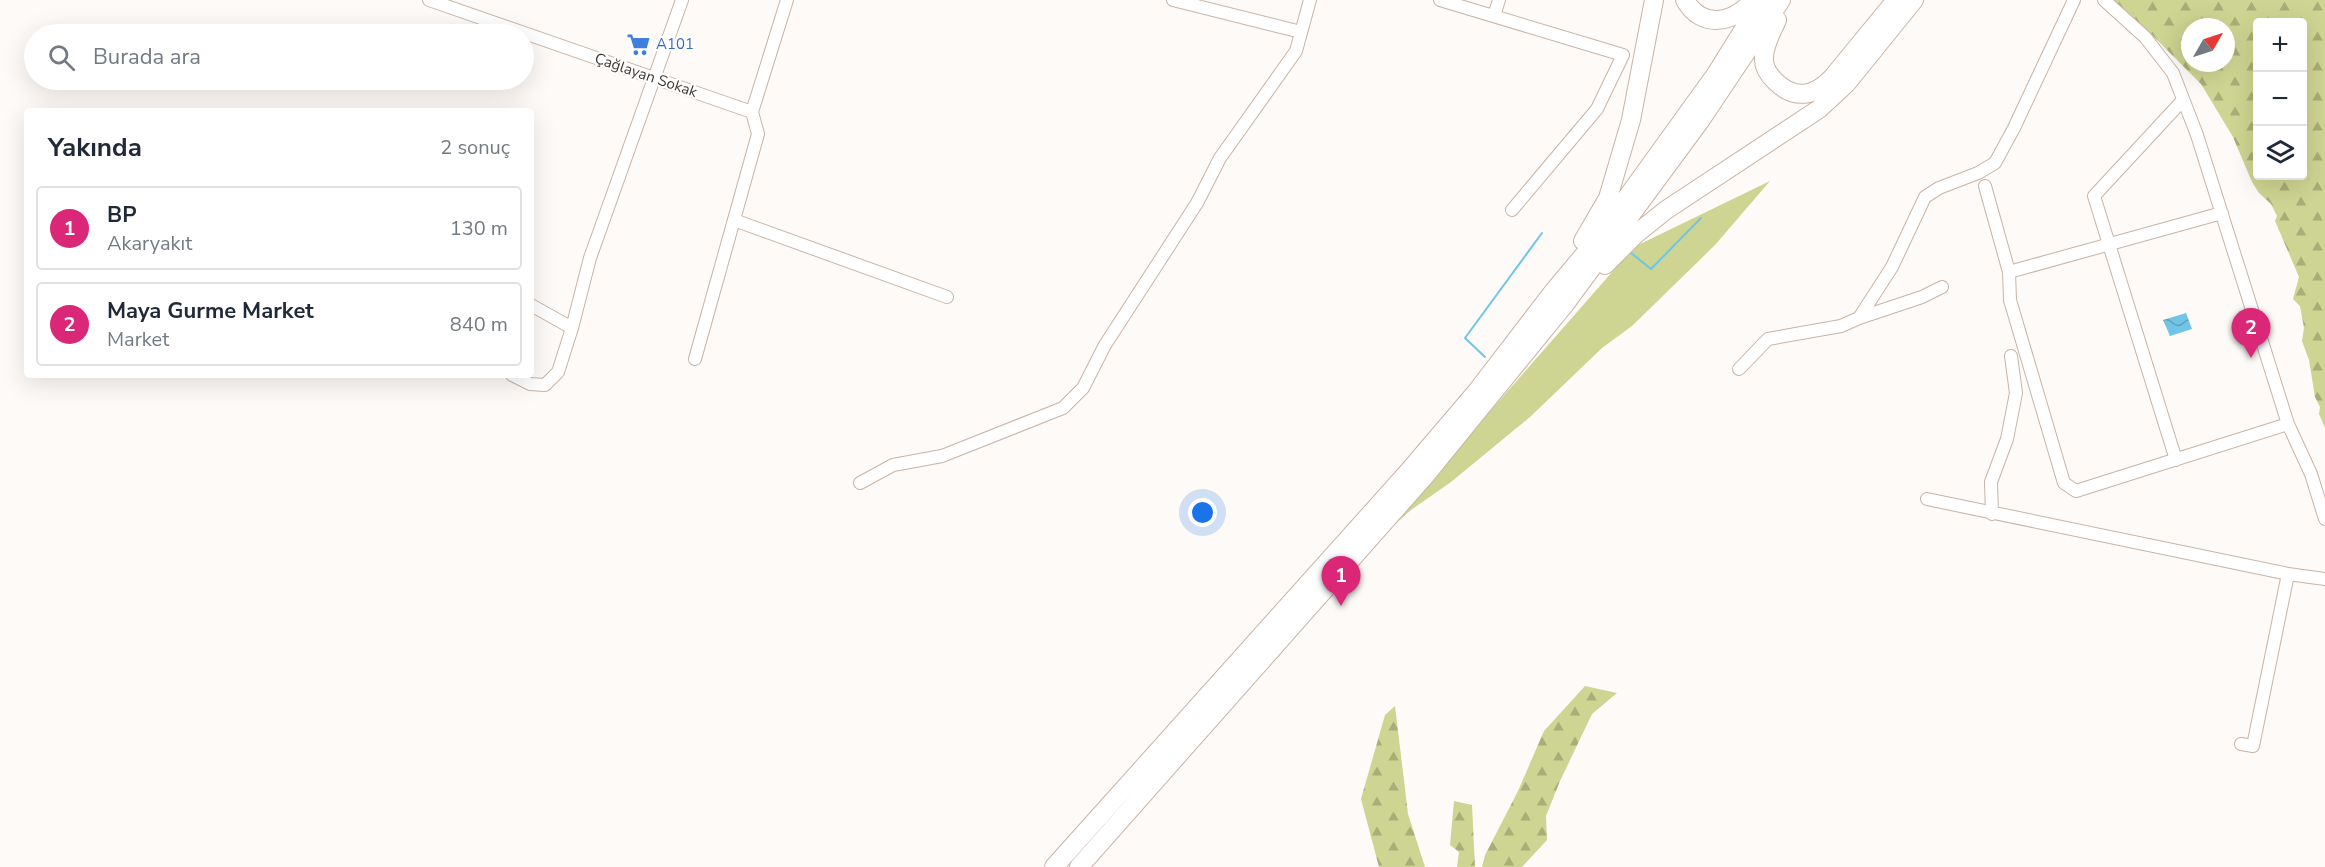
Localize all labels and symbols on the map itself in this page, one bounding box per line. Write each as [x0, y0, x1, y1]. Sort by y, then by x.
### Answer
north arrow [2181, 18, 2235, 72]
supermarket icon: A101 [625, 31, 651, 57]
place label: A101 [656, 34, 694, 54]
street label: Çağlayan Sokak [592, 48, 700, 102]
pin: 2 [2232, 308, 2270, 358]
your location [1188, 498, 1217, 527]
pin: 1 [1322, 556, 1360, 606]

